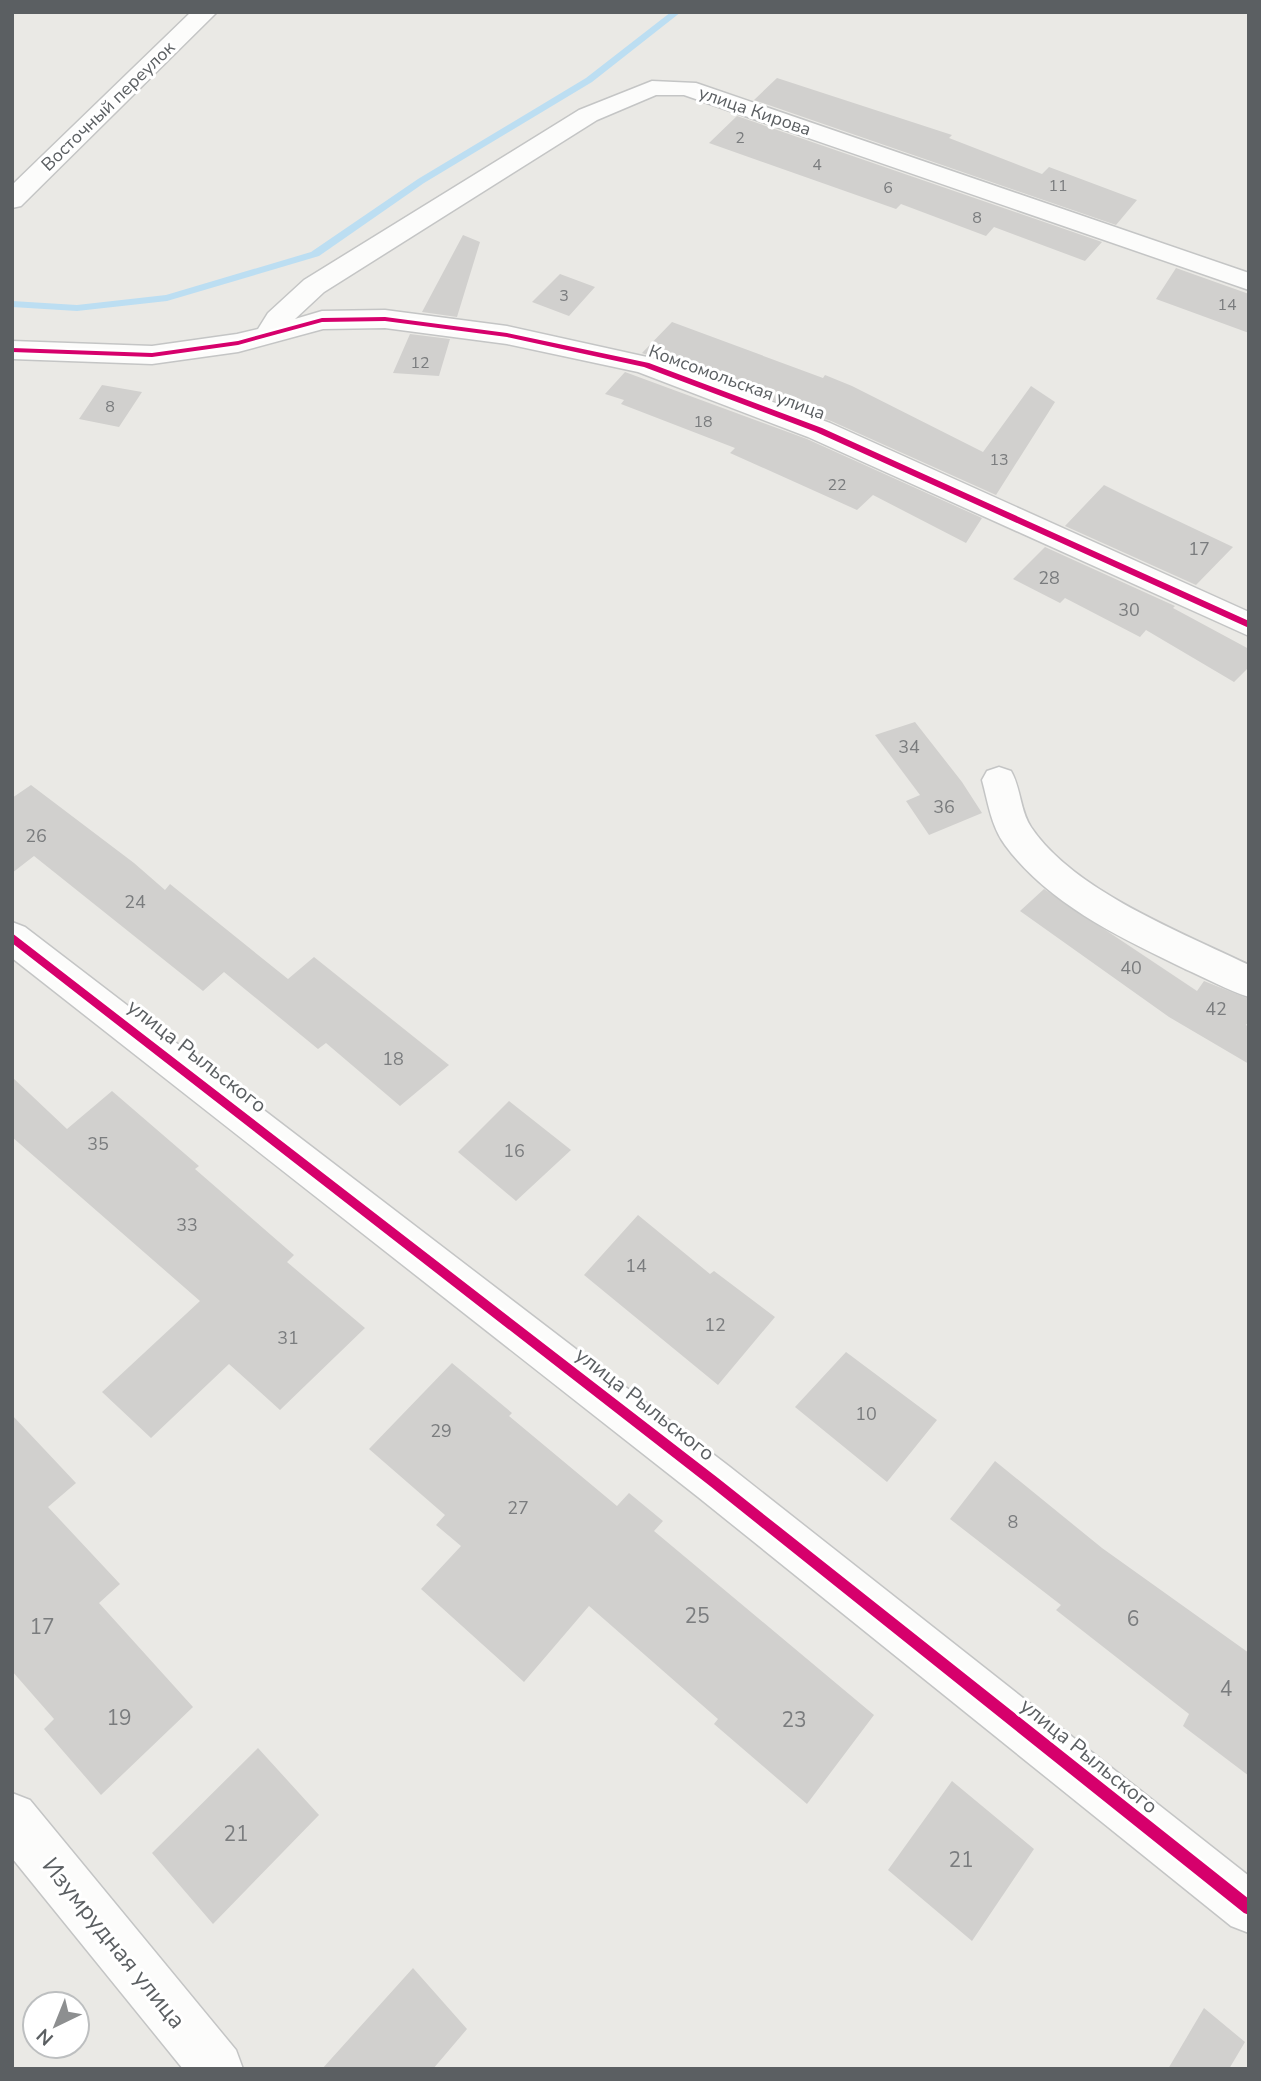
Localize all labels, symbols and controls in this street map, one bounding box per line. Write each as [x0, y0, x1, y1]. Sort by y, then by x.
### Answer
street label: Восточный переулок [36, 35, 180, 176]
street label: улица Кирова [696, 81, 814, 141]
house number: 2 [735, 127, 745, 149]
house number: 4 [812, 154, 822, 176]
house number: 11 [1048, 175, 1068, 197]
house number: 6 [883, 177, 893, 199]
house number: 8 [972, 207, 982, 229]
house number: 3 [559, 285, 569, 307]
house number: 14 [1217, 294, 1237, 316]
street label: Комсомольская улица [645, 339, 829, 425]
house number: 12 [410, 352, 430, 374]
house number: 8 [105, 396, 115, 418]
house number: 18 [693, 411, 713, 433]
house number: 13 [989, 449, 1009, 471]
house number: 22 [827, 474, 847, 496]
house number: 17 [1188, 537, 1210, 561]
house number: 28 [1038, 566, 1060, 590]
house number: 30 [1118, 598, 1140, 622]
house number: 34 [898, 735, 920, 759]
house number: 36 [933, 795, 955, 819]
house number: 26 [25, 824, 47, 848]
house number: 24 [124, 890, 146, 914]
house number: 40 [1120, 956, 1142, 980]
street label: улица Рыльского [122, 993, 272, 1119]
house number: 42 [1205, 997, 1227, 1021]
house number: 18 [382, 1047, 404, 1071]
house number: 35 [87, 1132, 109, 1156]
house number: 16 [503, 1139, 525, 1163]
house number: 33 [176, 1213, 198, 1237]
house number: 14 [625, 1254, 647, 1278]
house number: 12 [704, 1313, 726, 1337]
house number: 31 [277, 1326, 299, 1350]
street label: улица Рыльского [570, 1341, 720, 1467]
house number: 10 [855, 1402, 877, 1426]
house number: 29 [430, 1419, 452, 1443]
house number: 27 [507, 1496, 529, 1520]
house number: 8 [1008, 1510, 1018, 1534]
house number: 25 [684, 1602, 710, 1630]
house number: 6 [1127, 1605, 1139, 1633]
house number: 17 [29, 1613, 55, 1641]
house number: 4 [1220, 1675, 1232, 1703]
street label: улица Рыльского [1014, 1692, 1164, 1820]
house number: 19 [106, 1704, 132, 1732]
house number: 23 [781, 1706, 807, 1734]
house number: 21 [223, 1820, 249, 1848]
house number: 21 [948, 1846, 974, 1874]
street label: Изумрудная улица [35, 1851, 193, 2035]
north arrow [21, 1990, 91, 2060]
text: N [31, 2022, 59, 2051]

